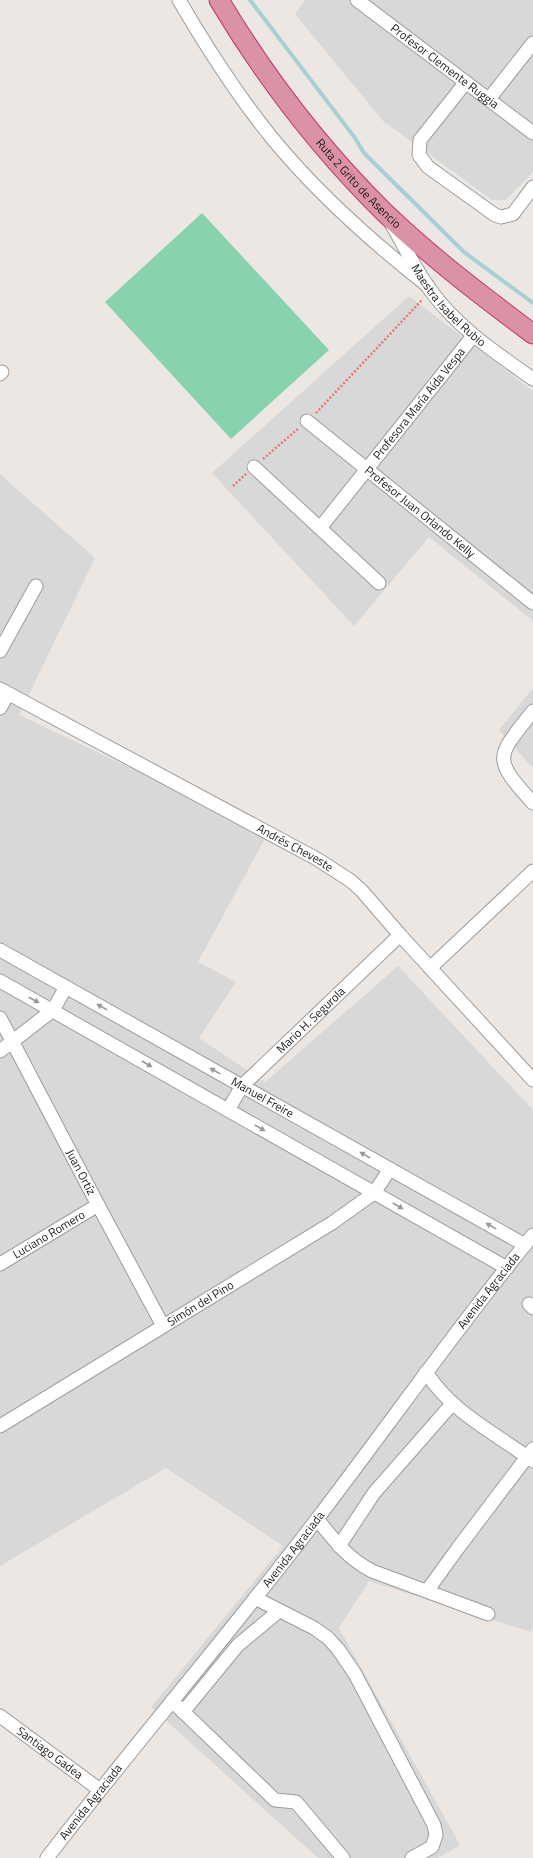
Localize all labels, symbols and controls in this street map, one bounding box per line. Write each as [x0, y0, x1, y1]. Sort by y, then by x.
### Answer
street label: Profesor Clemente Ruggia [387, 19, 503, 113]
street label: Ruta 2 Grito de Asencio [311, 134, 406, 233]
street label: Maestra Isabel Rubio [407, 260, 491, 351]
street label: Profesora María Aída Vespa [368, 343, 469, 464]
street label: Profesor Juan Orlando Kelly [361, 461, 480, 562]
street label: Andrés Cheveste [254, 818, 337, 876]
street label: Mario H. Segurola [272, 982, 349, 1058]
one-way arrow [28, 996, 40, 1003]
one-way arrow [96, 1004, 108, 1011]
one-way arrow [142, 1060, 153, 1067]
one-way arrow [209, 1067, 221, 1074]
street label: Manuel Freire [228, 1072, 298, 1122]
one-way arrow [254, 1124, 266, 1131]
street label: Juan Ortíz [61, 1146, 101, 1198]
one-way arrow [359, 1152, 371, 1158]
one-way arrow [392, 1203, 403, 1210]
street label: Luciano Romero [9, 1205, 88, 1263]
one-way arrow [485, 1222, 497, 1229]
street label: Avenida Agraciada [452, 1248, 524, 1333]
street label: Simón del Pino [163, 1275, 237, 1331]
street label: Avenida Agraciada [257, 1507, 329, 1591]
street label: Santiago Gadea [13, 1721, 87, 1784]
street label: Avenida Agraciada [54, 1760, 127, 1844]

